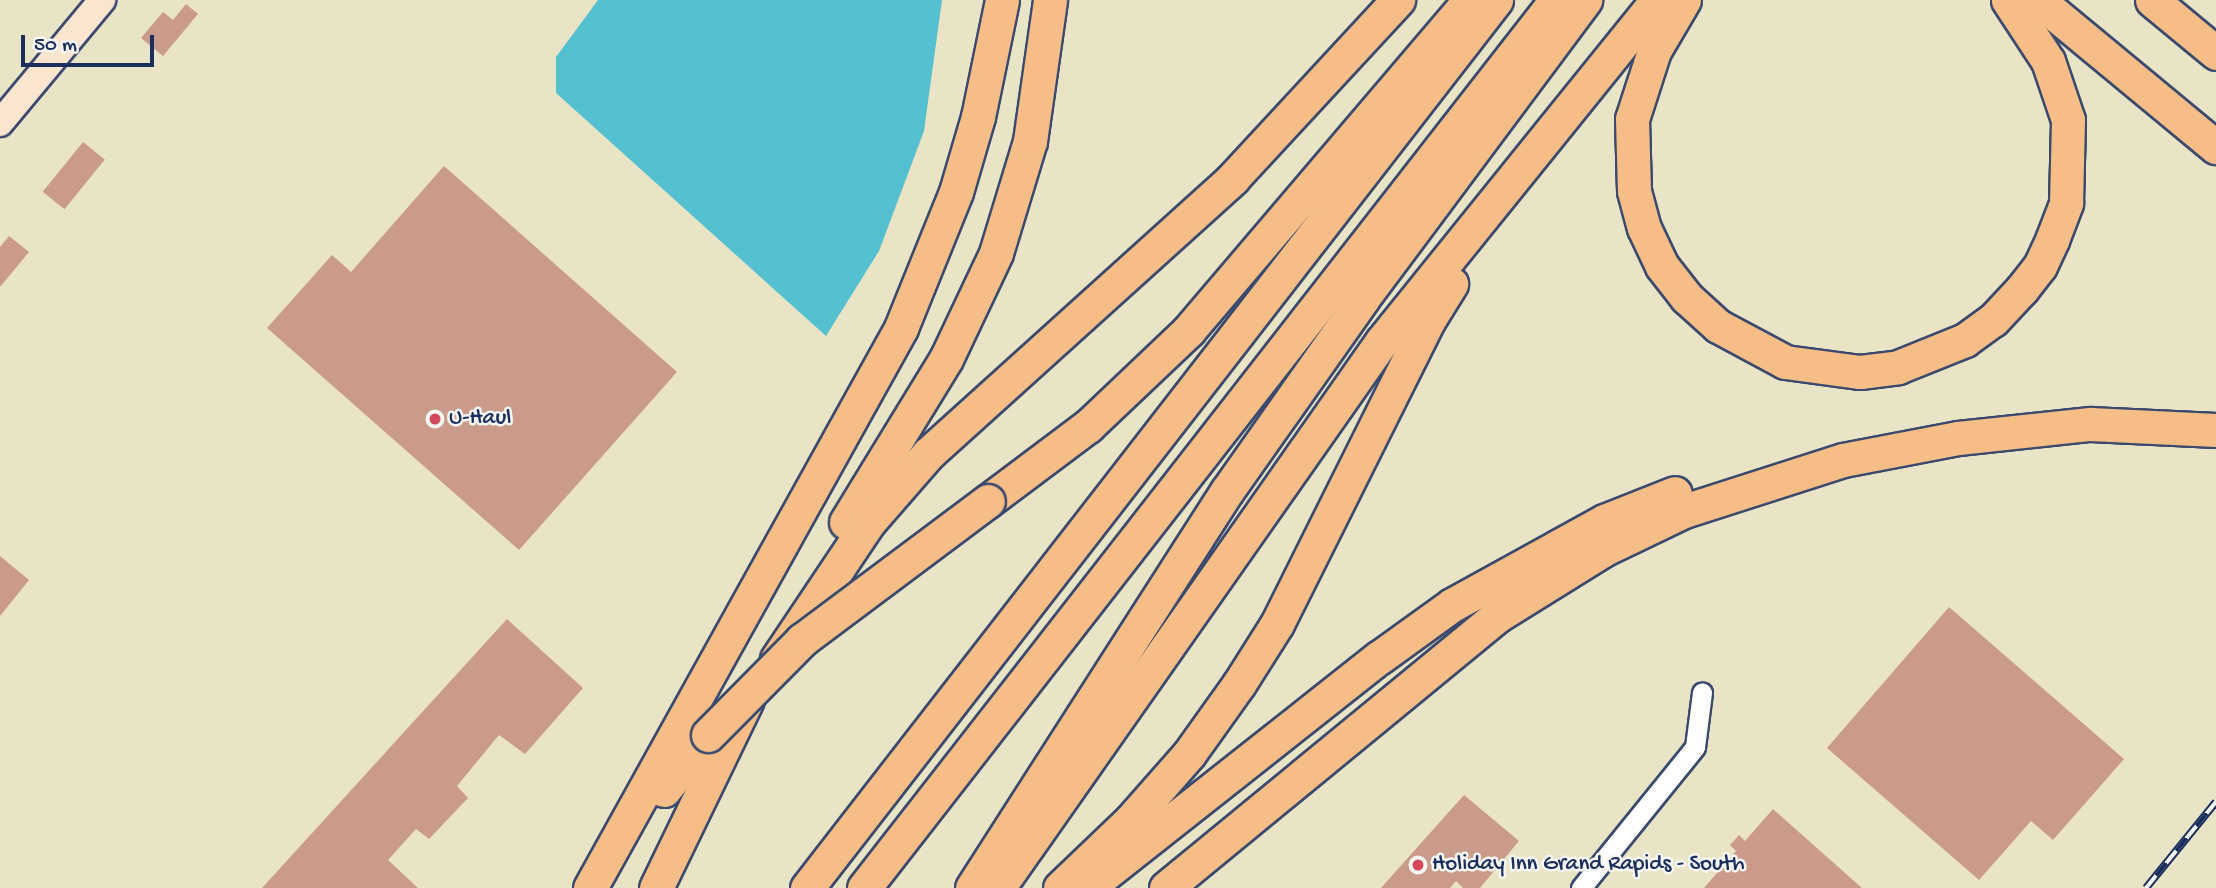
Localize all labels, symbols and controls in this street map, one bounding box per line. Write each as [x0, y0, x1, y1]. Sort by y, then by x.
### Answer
scale bar [24, 21, 158, 65]
text: 50 m [34, 34, 77, 59]
place label: U-Haul [449, 405, 511, 433]
marker: U-Haul [427, 411, 443, 427]
place label: Holiday Inn Grand Rapids - South [1432, 851, 1745, 879]
marker: Holiday Inn Grand Rapids - South [1410, 857, 1426, 873]

